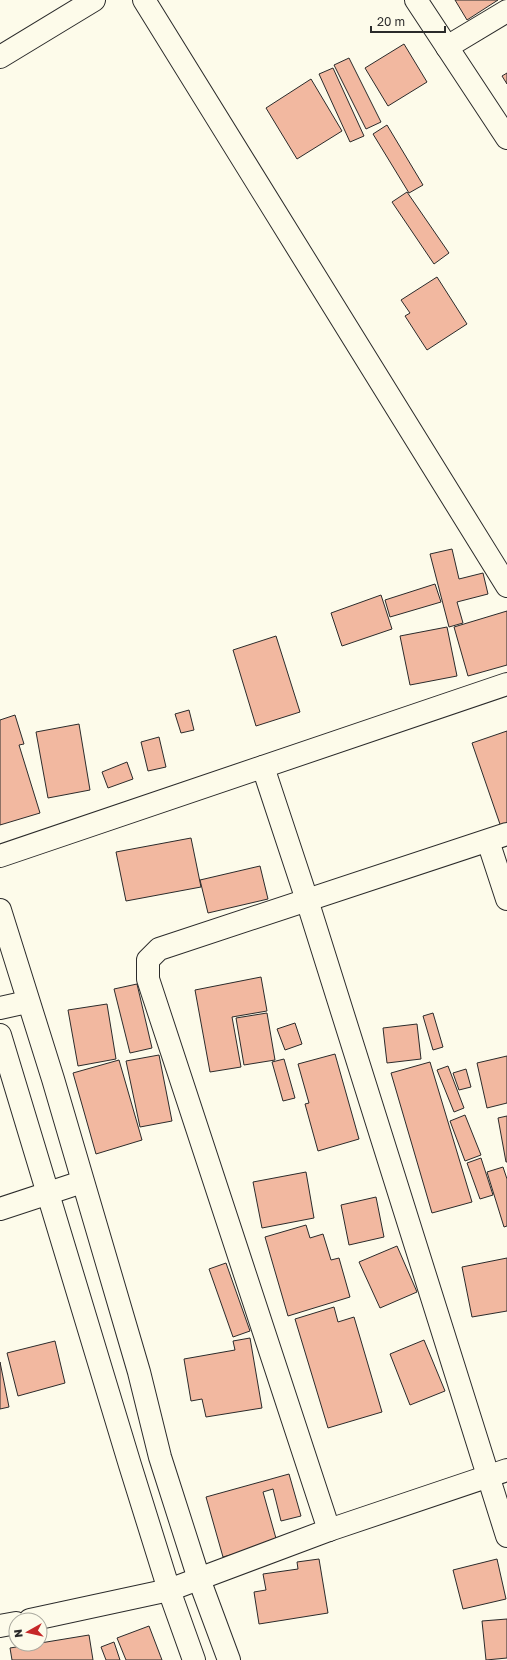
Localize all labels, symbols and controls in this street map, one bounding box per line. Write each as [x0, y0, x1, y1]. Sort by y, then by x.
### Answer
scale bar [371, 8, 445, 34]
text: 20 m [377, 14, 405, 29]
north arrow [8, 1612, 48, 1652]
text: N [11, 1628, 25, 1639]

